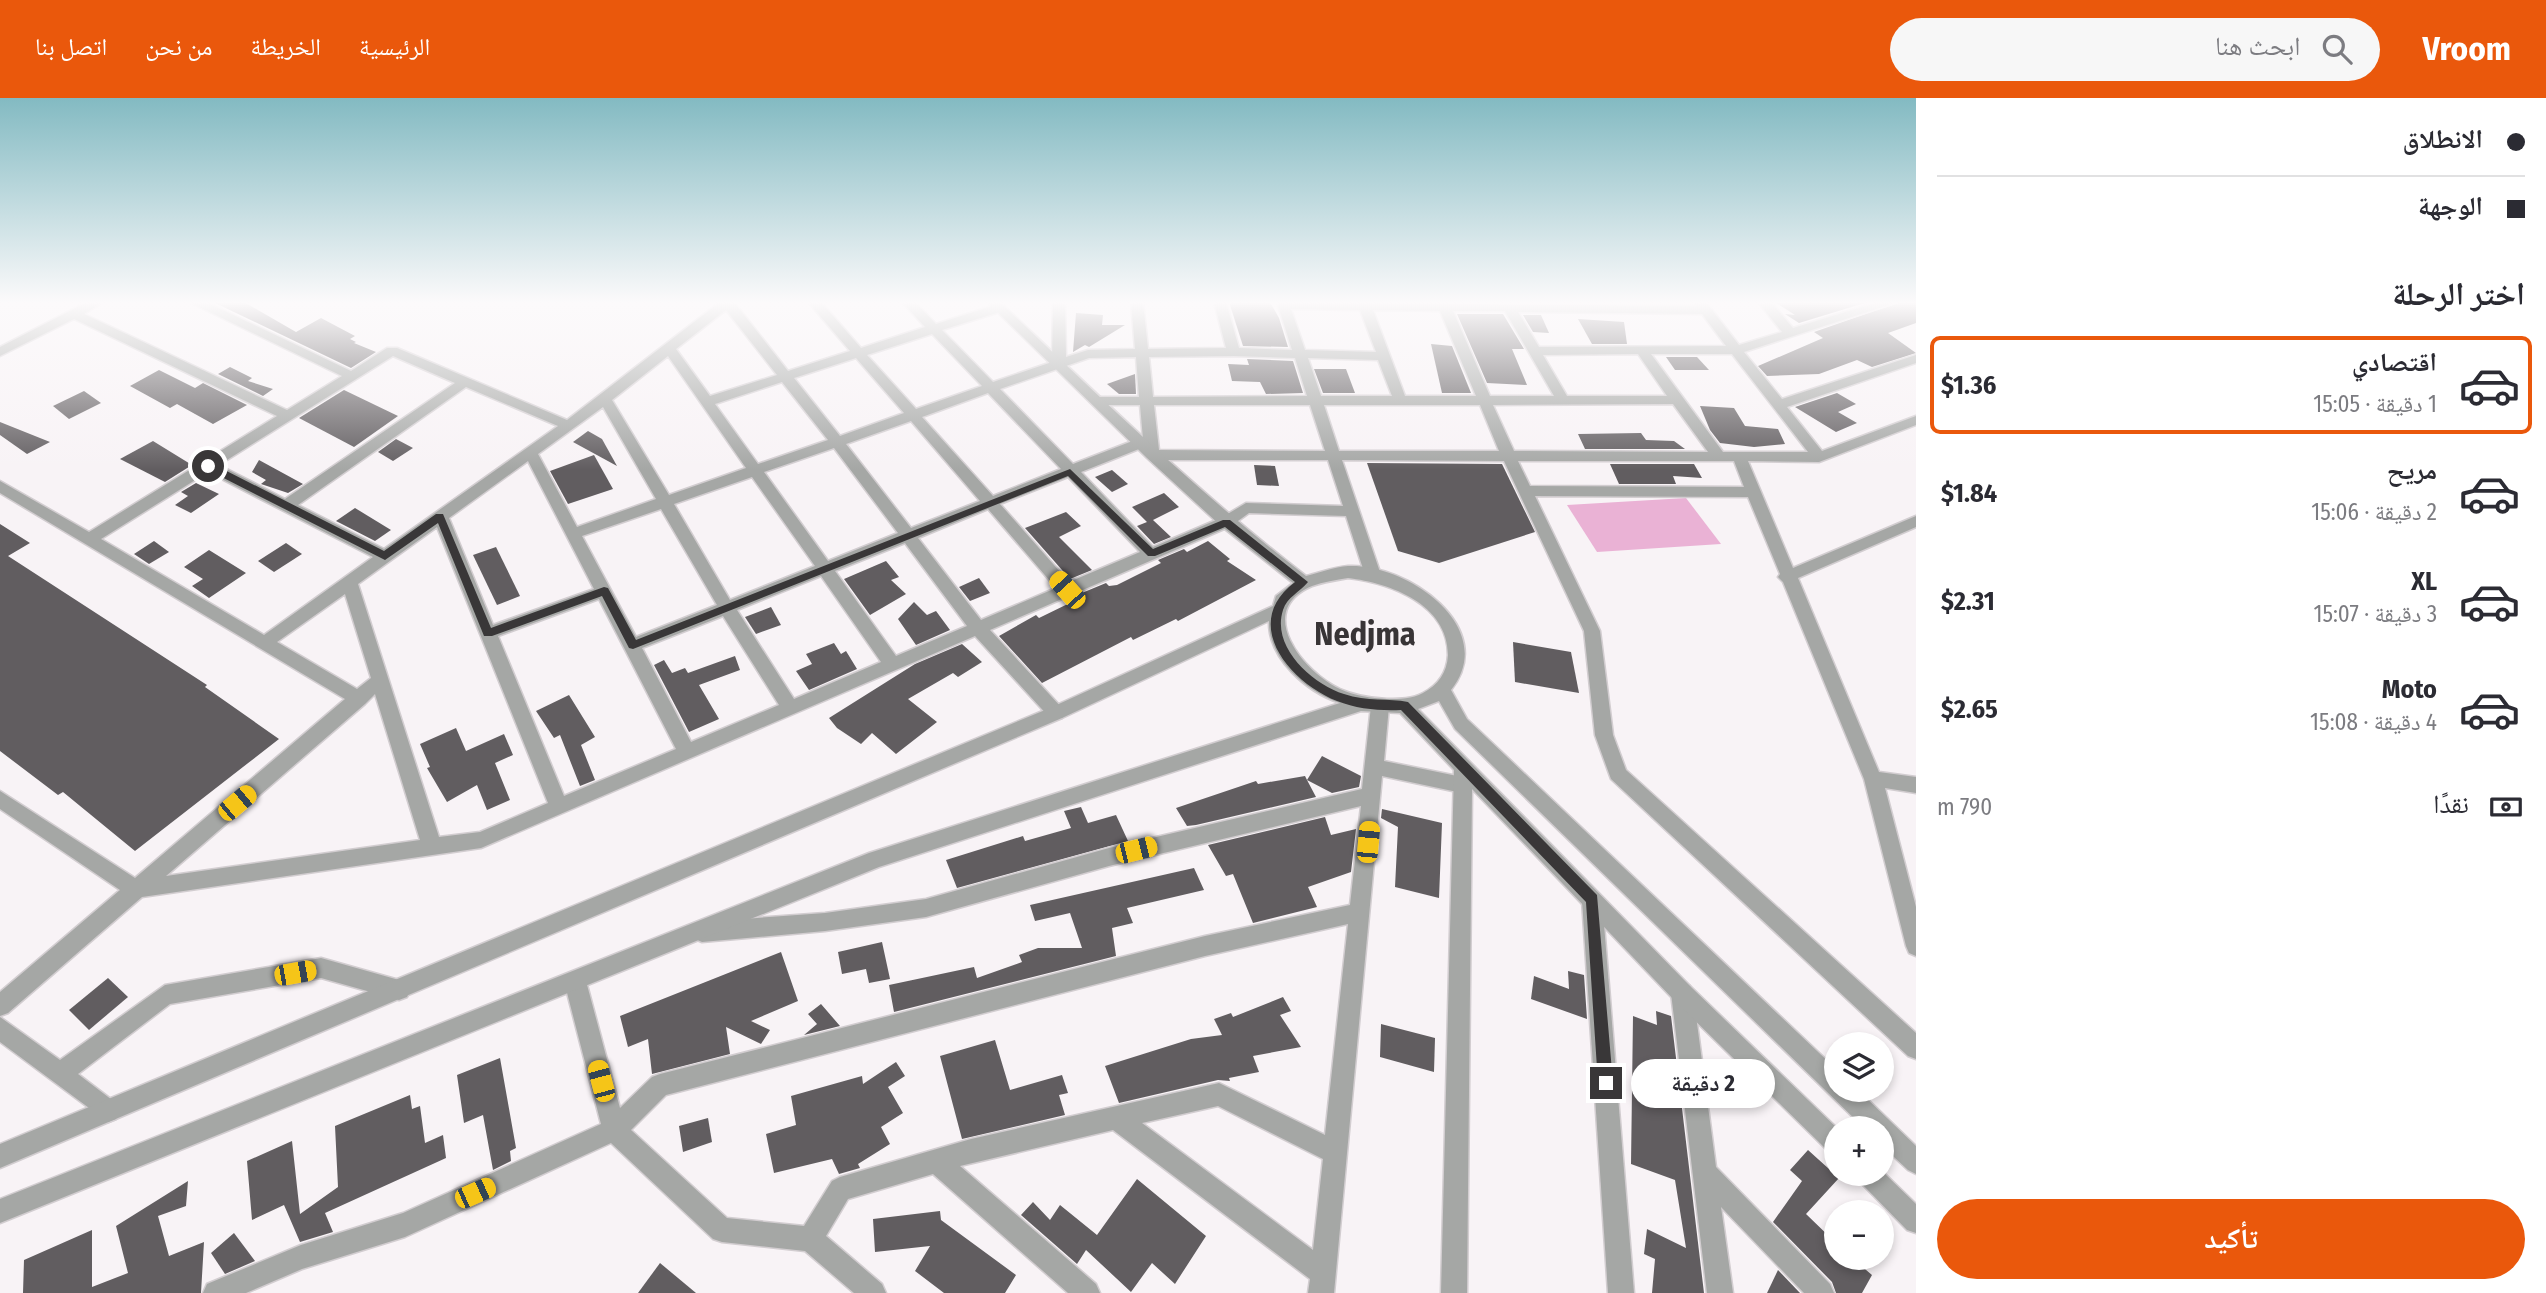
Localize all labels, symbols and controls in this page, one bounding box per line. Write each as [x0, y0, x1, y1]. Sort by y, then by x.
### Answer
search box [1890, 18, 2380, 81]
text: Vroom [2422, 29, 2511, 69]
icon: search [2318, 30, 2356, 68]
text: ابحث هنا [2215, 31, 2300, 62]
text: اتصل بنا [35, 33, 107, 61]
text: من نحن [145, 33, 212, 61]
text: الخريطة [250, 33, 321, 61]
text: الرئيسية [359, 33, 430, 61]
text: الانطلاق [2403, 124, 2483, 155]
text: الوجهة [2418, 191, 2483, 222]
text: اختر الرحلة [2392, 275, 2525, 313]
text: اقتصادي [2352, 347, 2437, 378]
icon: car [2458, 354, 2521, 417]
text: $1.36 [1941, 370, 1996, 401]
text: 1 دقيقة · 15:05 [2313, 390, 2437, 418]
route start [192, 450, 224, 482]
text: مريح [2387, 455, 2437, 486]
icon: car [2458, 462, 2521, 525]
text: $1.84 [1941, 478, 1997, 509]
text: 2 دقيقة · 15:06 [2311, 498, 2437, 526]
text: XL [2411, 566, 2437, 597]
car [1046, 567, 1089, 613]
icon: car [2458, 570, 2521, 633]
text: $2.31 [1941, 586, 1995, 617]
text: 3 دقيقة · 15:07 [2313, 600, 2437, 628]
district label: Nedjma [1314, 615, 1416, 653]
text: Moto [2382, 674, 2437, 705]
icon: car [2458, 678, 2521, 741]
text: $2.65 [1941, 694, 1998, 725]
text: 4 دقيقة · 15:08 [2310, 708, 2437, 736]
car [215, 781, 260, 825]
icon: cash [2487, 788, 2525, 826]
text: نقدًا [2433, 789, 2469, 820]
text: 790 m [1937, 793, 1992, 821]
car [1356, 820, 1381, 864]
car [1114, 835, 1159, 865]
car [273, 959, 318, 987]
map controls [1824, 1032, 1894, 1270]
button: layers [1824, 1032, 1894, 1102]
car [586, 1058, 617, 1104]
callout: 2 دقيقة [1630, 1058, 1774, 1108]
route end [1590, 1067, 1622, 1099]
text: 2 دقيقة [1671, 1069, 1735, 1097]
button: + [1824, 1116, 1894, 1186]
car [452, 1175, 499, 1211]
button: تأكيد [1937, 1199, 2525, 1279]
button: − [1824, 1200, 1894, 1270]

